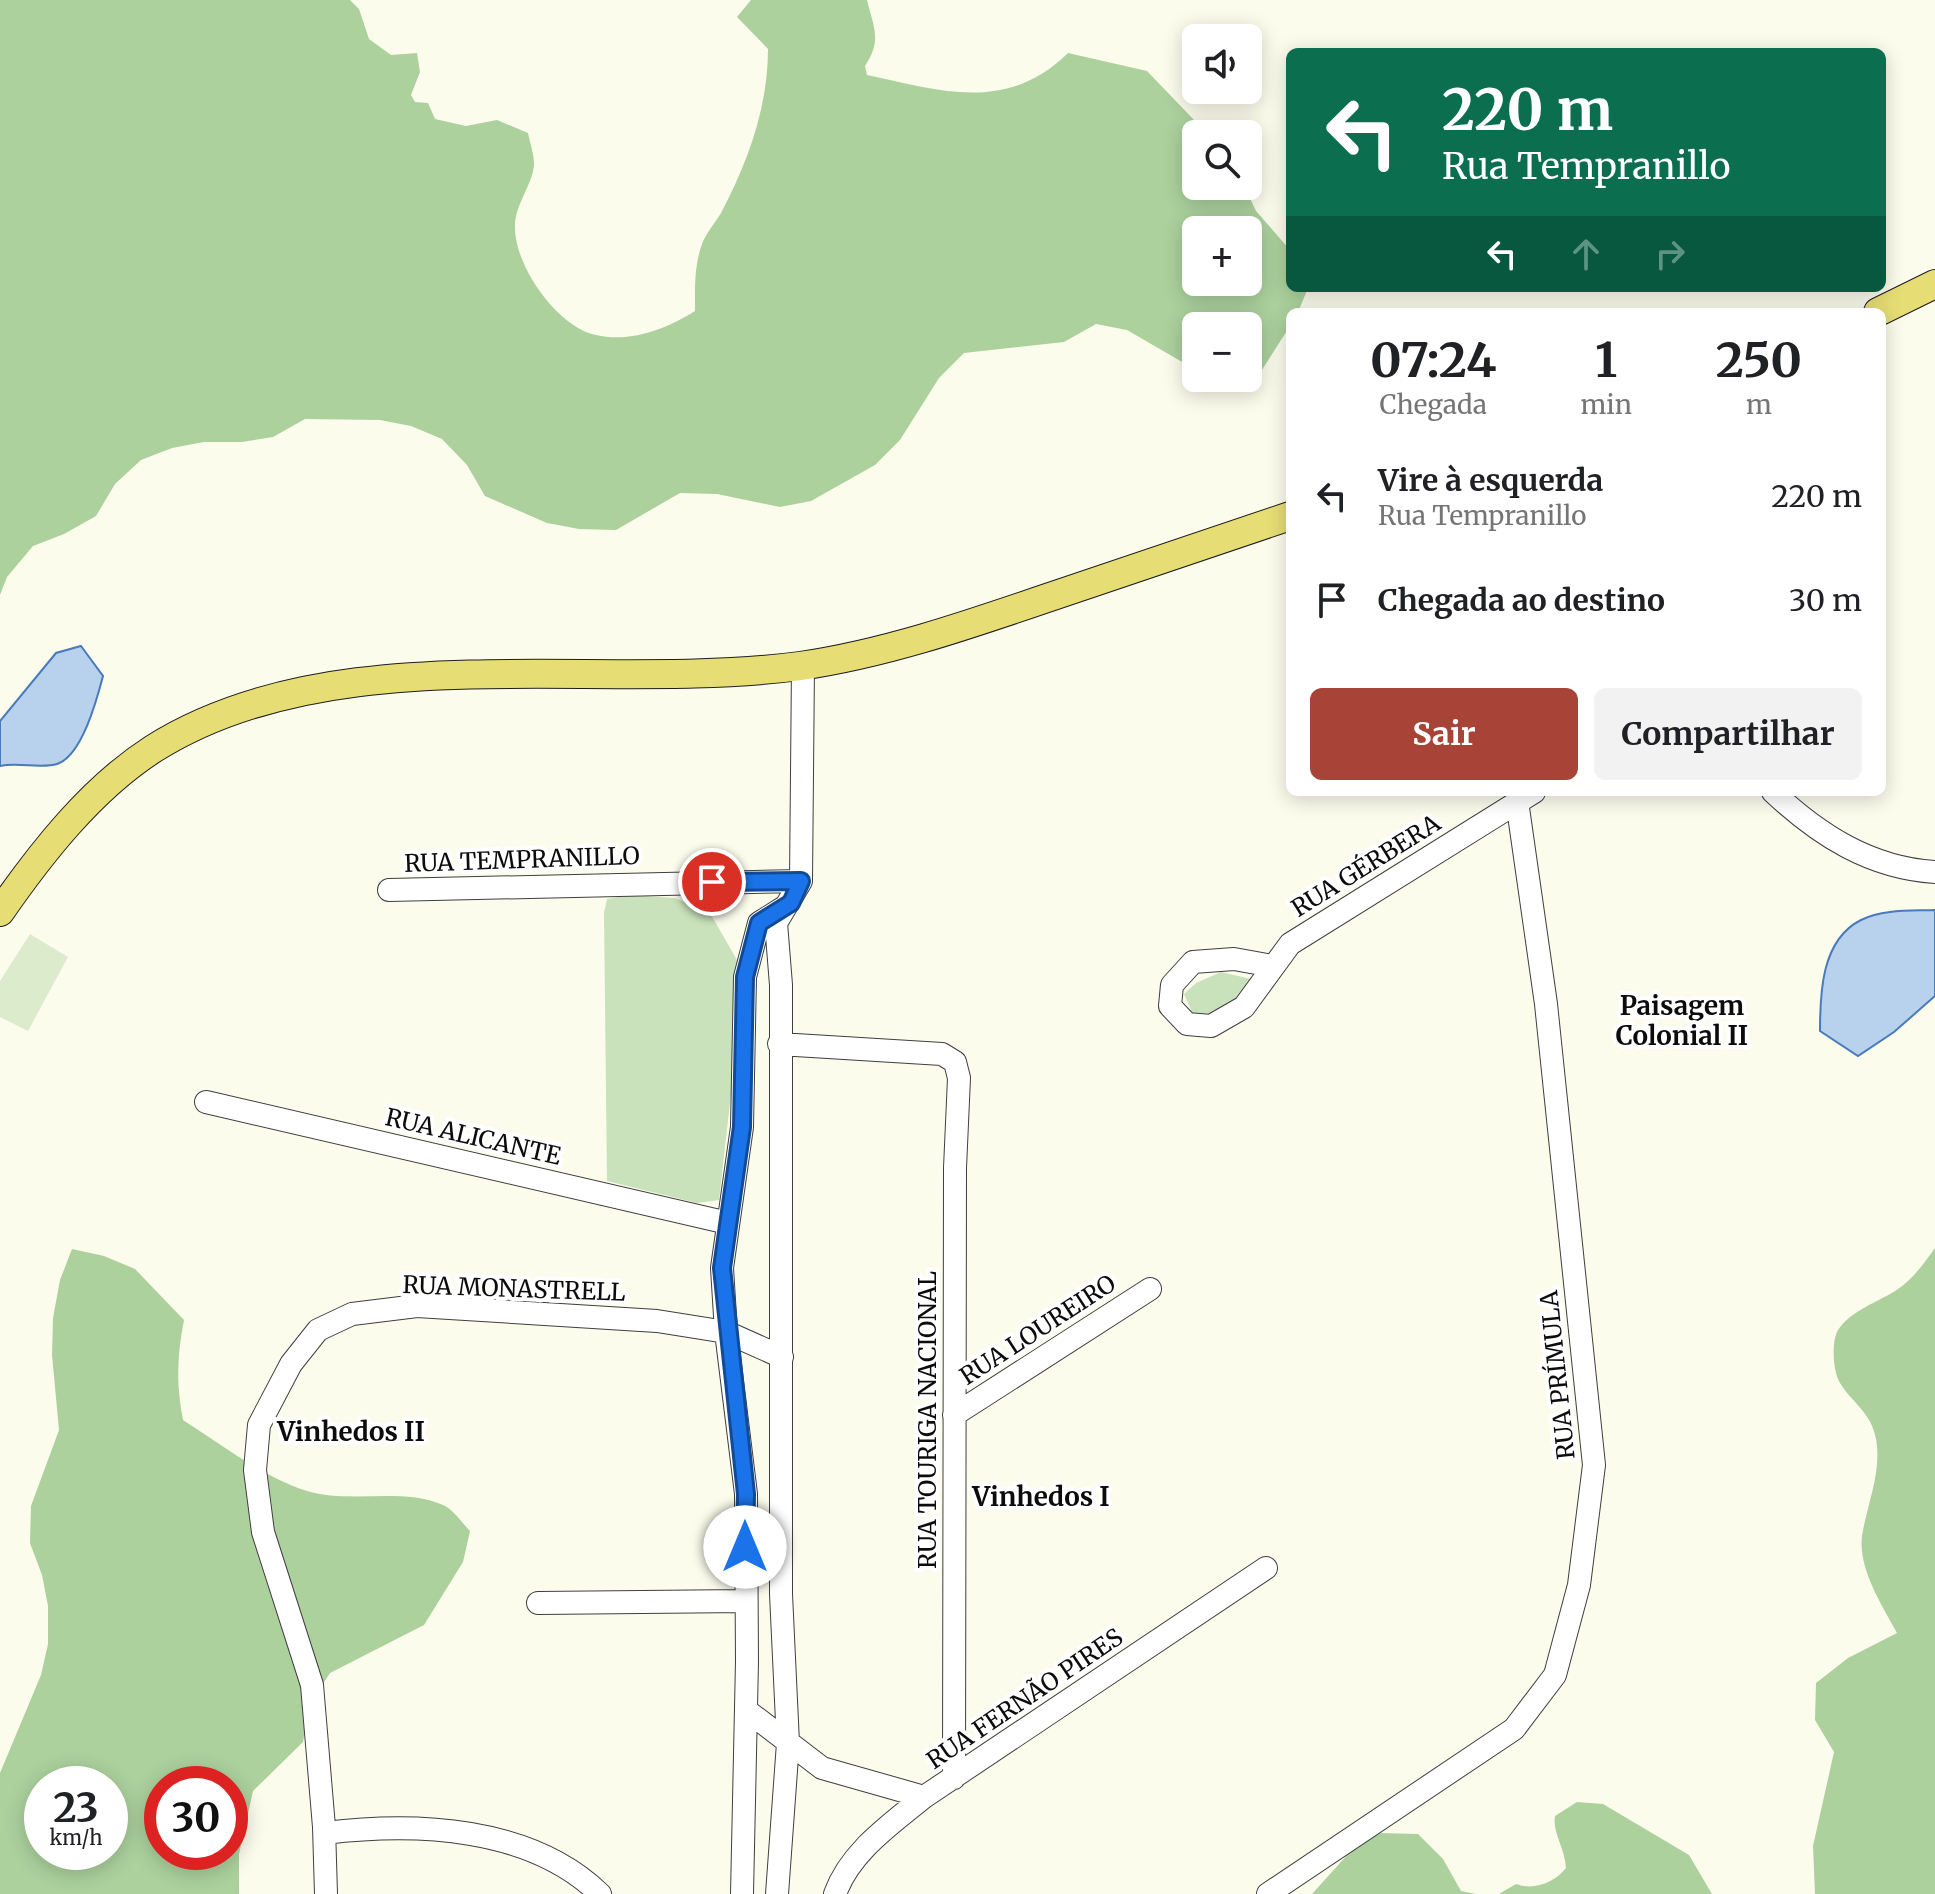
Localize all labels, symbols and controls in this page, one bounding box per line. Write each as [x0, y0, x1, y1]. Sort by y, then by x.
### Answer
map controls [1182, 24, 1262, 392]
button: sound [1182, 24, 1262, 104]
text: 220 m [1442, 75, 1613, 145]
icon: left [1310, 80, 1414, 184]
button: search [1182, 120, 1262, 200]
text: Rua Tempranillo [1442, 144, 1730, 189]
button: + [1182, 216, 1262, 296]
icon: left [1480, 232, 1524, 276]
icon: ahead [1564, 232, 1608, 276]
icon: right [1648, 232, 1692, 276]
button: − [1182, 312, 1262, 392]
text: 07:24 [1370, 330, 1497, 390]
text: 1 [1595, 330, 1617, 390]
text: 250 [1716, 330, 1802, 390]
text: Chegada [1380, 388, 1487, 421]
text: min [1580, 388, 1632, 421]
text: m [1746, 388, 1772, 421]
text: Vire à esquerda [1378, 461, 1603, 499]
icon: left [1310, 474, 1354, 518]
text: 220 m [1771, 477, 1862, 515]
text: Rua Tempranillo [1378, 499, 1586, 532]
icon: arrive [1310, 578, 1354, 622]
text: Chegada ao destino [1378, 581, 1665, 619]
text: 30 m [1789, 581, 1862, 619]
button: Sair [1310, 688, 1578, 780]
button: Compartilhar [1594, 688, 1862, 780]
street label: RUA GÉRBERA [1285, 806, 1447, 924]
street label: RUA TEMPRANILLO [404, 840, 640, 879]
pin [678, 848, 746, 916]
icon: arrive [690, 860, 734, 904]
district label: Paisagem Colonial II [1616, 989, 1748, 1052]
street label: RUA ALICANTE [382, 1101, 565, 1172]
street label: RUA LOUREIRO [954, 1268, 1122, 1392]
street label: RUA MONASTRELL [402, 1269, 626, 1308]
street label: RUA TOURIGA NACIONAL [912, 1271, 943, 1569]
street label: RUA PRÍMULA [1532, 1288, 1582, 1461]
district label: Vinhedos II [276, 1415, 425, 1448]
district label: Vinhedos I [971, 1480, 1110, 1513]
position arrow [703, 1505, 787, 1589]
street label: RUA FERNÃO PIRES [921, 1621, 1129, 1776]
speed limit sign: 30 [144, 1766, 248, 1870]
text: 23 [53, 1783, 99, 1833]
text: km/h [50, 1825, 102, 1850]

